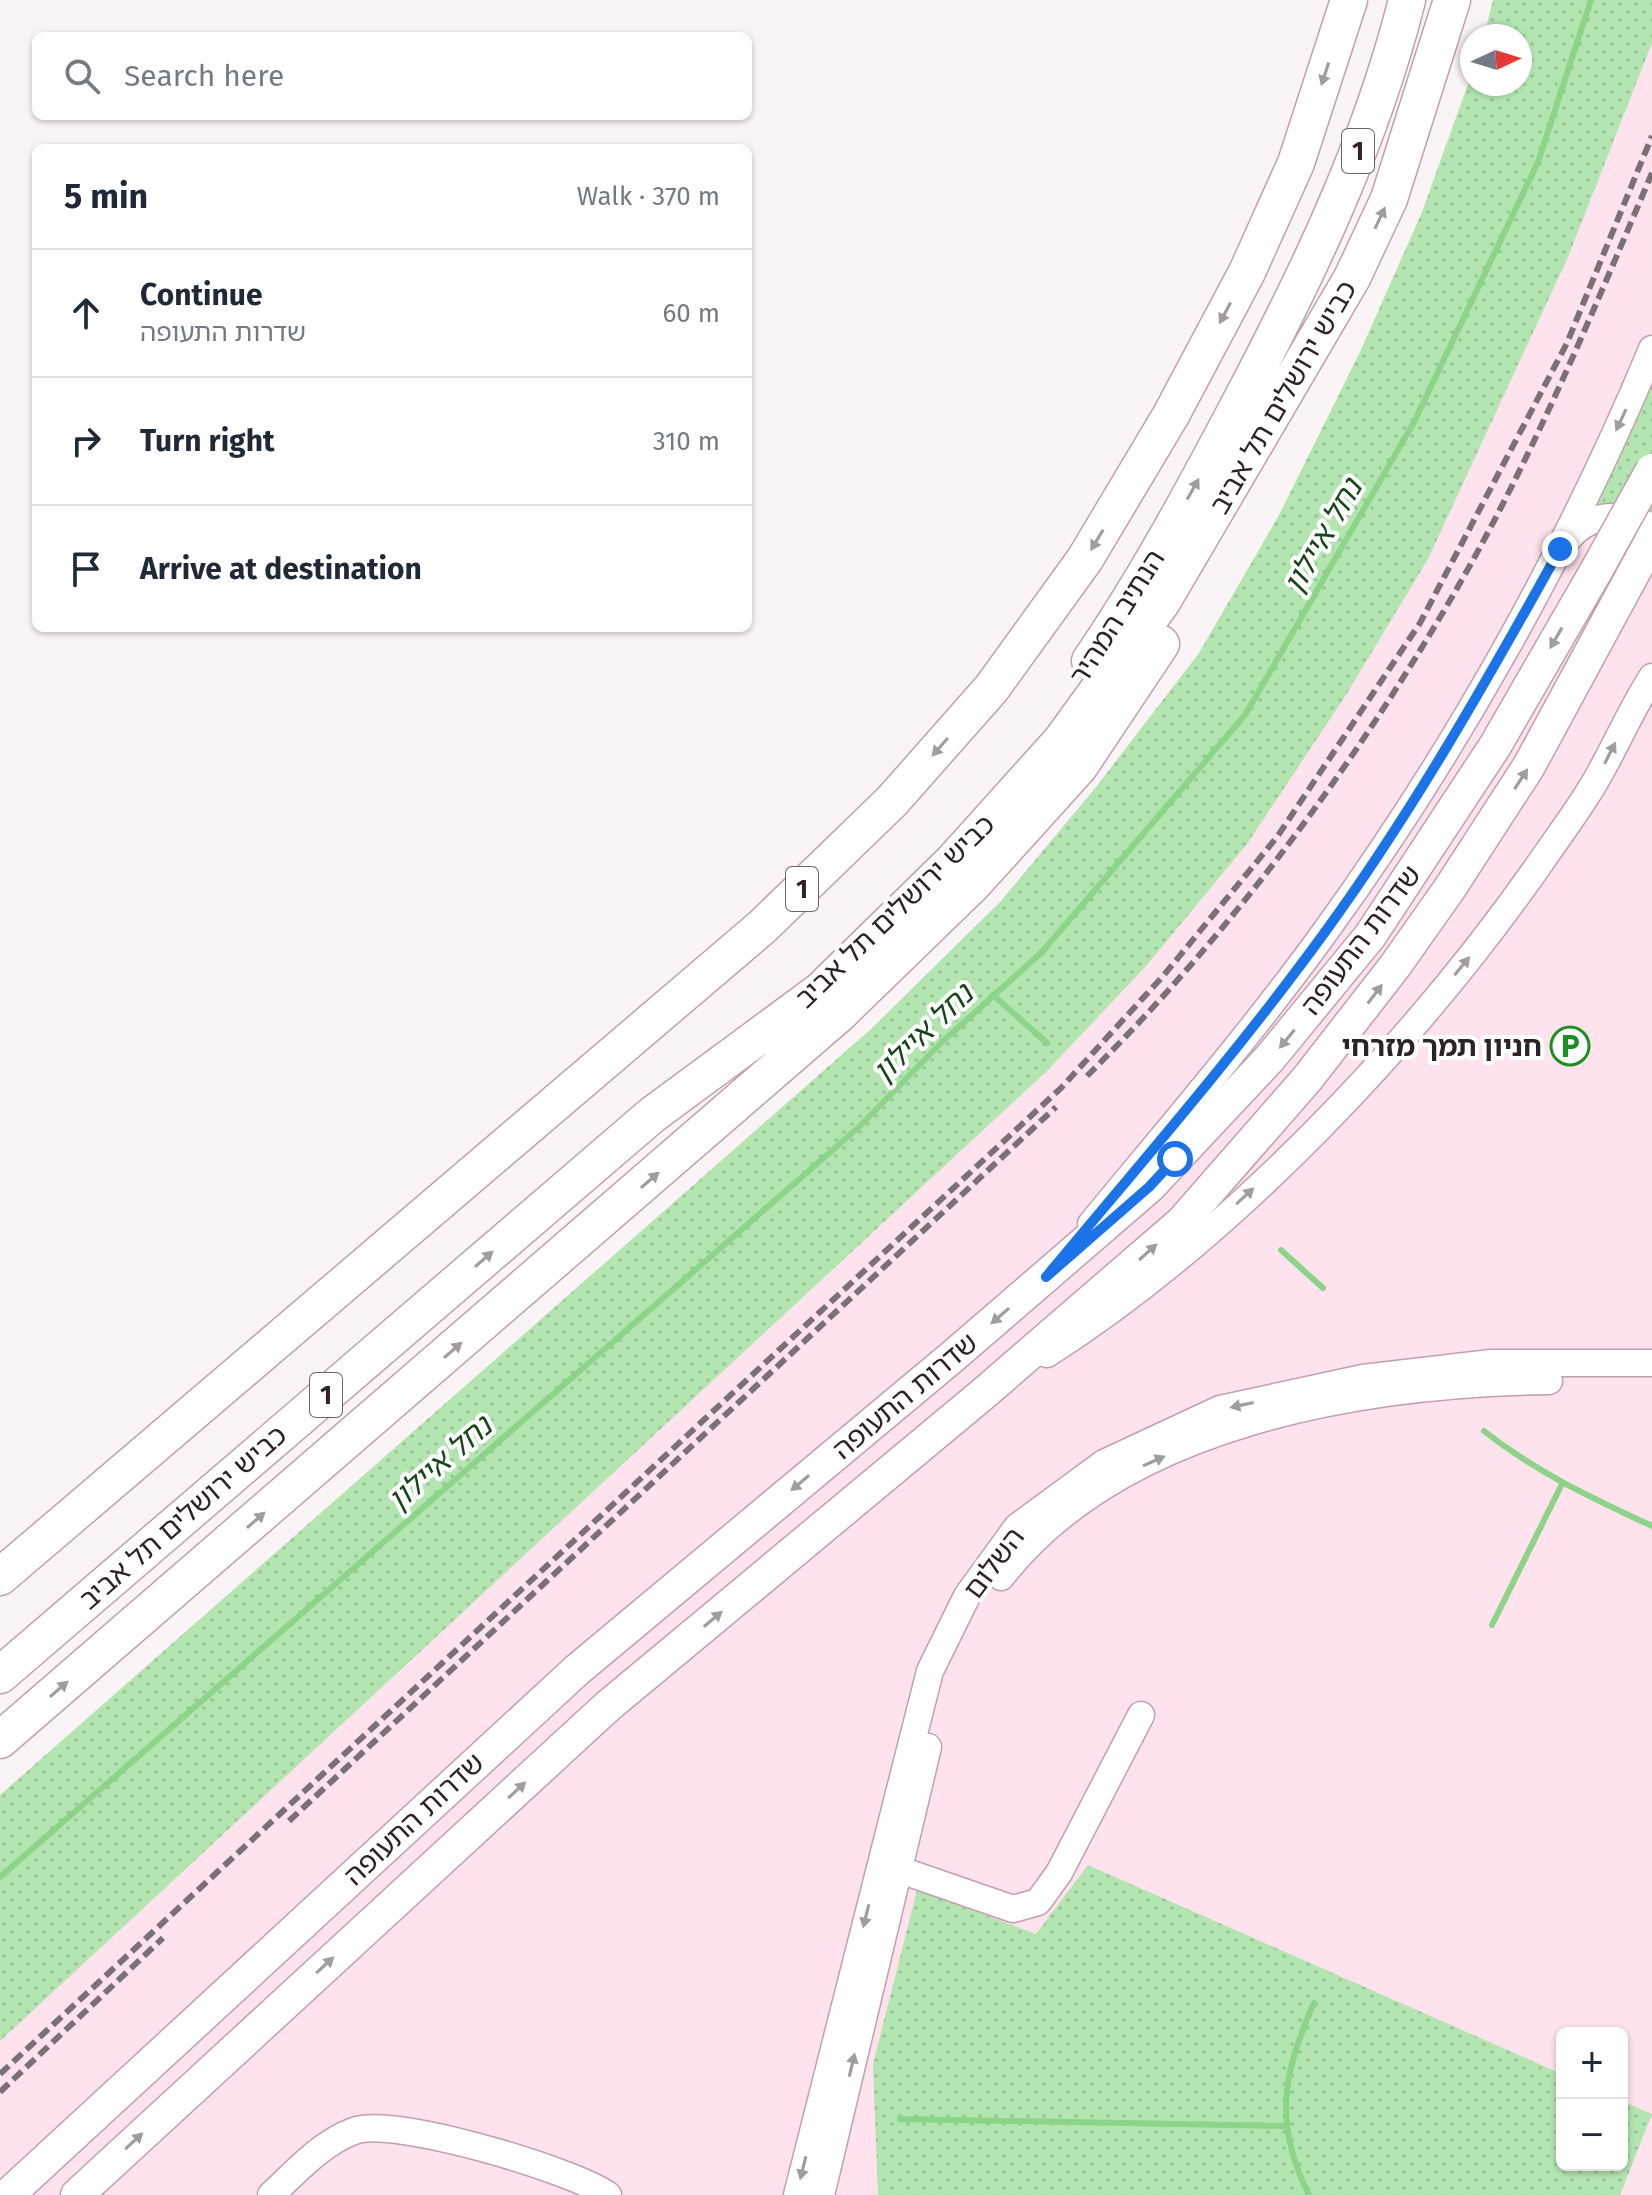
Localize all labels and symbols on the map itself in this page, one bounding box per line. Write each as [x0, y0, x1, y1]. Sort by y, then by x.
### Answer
north arrow [1460, 24, 1532, 96]
one-way arrow [1318, 63, 1331, 87]
road number: 1 [1342, 129, 1374, 173]
one-way arrow [1373, 207, 1387, 230]
street label: כביש ירושלים תל אביב [1203, 275, 1363, 519]
one-way arrow [1218, 302, 1231, 325]
one-way arrow [1614, 409, 1628, 432]
water label: נחל איילון [1276, 470, 1371, 599]
one-way arrow [1187, 478, 1200, 501]
one-way arrow [1090, 529, 1104, 551]
route end [1542, 531, 1578, 567]
street label: הנתיב המהיר [1063, 543, 1171, 691]
one-way arrow [1550, 627, 1564, 649]
one-way arrow [932, 736, 949, 756]
one-way arrow [1603, 741, 1617, 764]
one-way arrow [1513, 768, 1528, 789]
street label: כביש ירושלים תל אביב [789, 808, 1001, 1014]
street label: שדרות התעופה [1294, 859, 1428, 1021]
road number: 1 [786, 867, 818, 911]
one-way arrow [1453, 956, 1469, 976]
water label: נחל איילון [865, 975, 982, 1089]
one-way arrow [1366, 984, 1382, 1004]
parking icon: חניון תמך מזרחי [1549, 1025, 1591, 1067]
one-way arrow [1278, 1028, 1295, 1049]
place label: חניון תמך מזרחי [1341, 1030, 1542, 1063]
route start [1157, 1141, 1193, 1177]
one-way arrow [639, 1172, 659, 1189]
one-way arrow [1236, 1187, 1255, 1205]
one-way arrow [1139, 1244, 1158, 1262]
one-way arrow [474, 1251, 494, 1268]
one-way arrow [990, 1307, 1010, 1324]
street label: שדרות התעופה [826, 1326, 984, 1466]
one-way arrow [443, 1342, 463, 1359]
road number: 1 [310, 1373, 342, 1417]
one-way arrow [1229, 1399, 1254, 1412]
water label: נחל איילון [381, 1407, 501, 1518]
street label: כביש ירושלים תל אביב [73, 1418, 293, 1616]
one-way arrow [1142, 1455, 1166, 1468]
one-way arrow [791, 1474, 811, 1491]
one-way arrow [246, 1512, 266, 1529]
street label: השלום [957, 1521, 1031, 1605]
one-way arrow [703, 1611, 723, 1628]
one-way arrow [49, 1681, 69, 1699]
street label: שדרות התעופה [337, 1746, 491, 1892]
one-way arrow [507, 1781, 526, 1799]
one-way arrow [859, 1903, 872, 1928]
one-way arrow [316, 1957, 335, 1975]
one-way arrow [846, 2052, 859, 2077]
one-way arrow [124, 2133, 143, 2151]
one-way arrow [797, 2156, 809, 2181]

